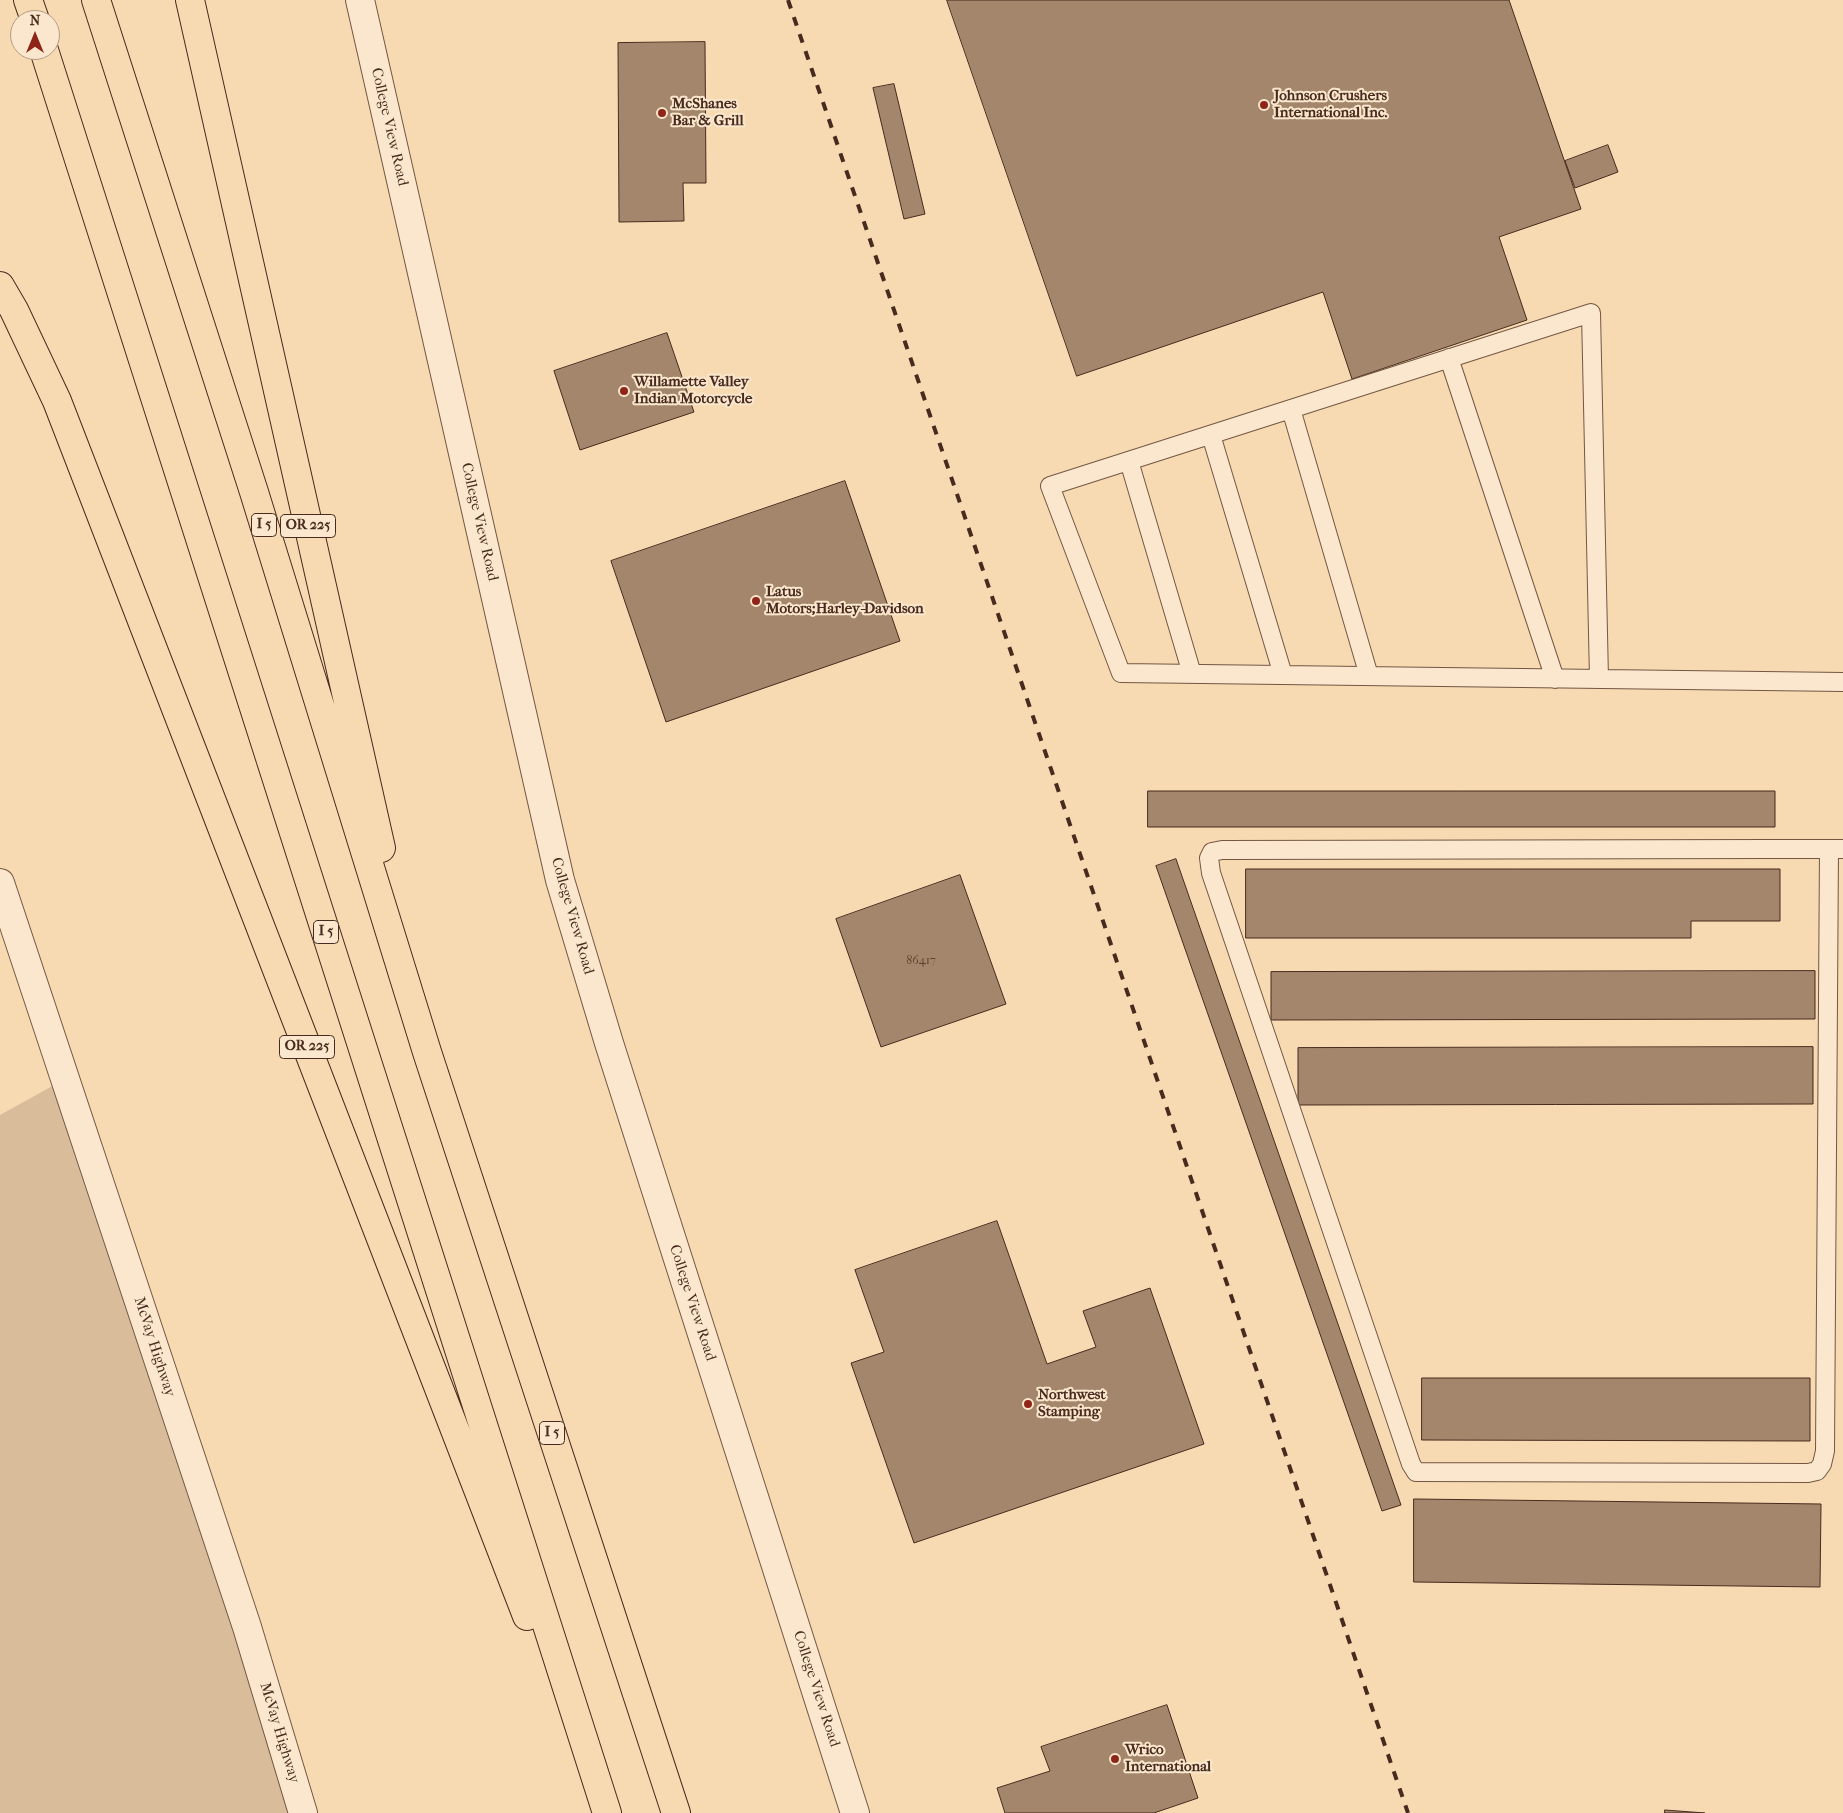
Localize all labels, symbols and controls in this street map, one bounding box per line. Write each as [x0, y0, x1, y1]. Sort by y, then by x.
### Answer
north arrow [10, 10, 60, 60]
text: N [30, 12, 40, 29]
street label: College View Road [367, 66, 411, 188]
place label: Johnson Crushers International Inc. [1274, 87, 1387, 122]
place label: McShanes Bar & Grill [672, 95, 744, 130]
marker: Johnson Crushers International Inc. [1258, 99, 1270, 111]
marker: McShanes Bar & Grill [656, 107, 668, 119]
place label: Willamette Valley Indian Motorcycle [634, 373, 752, 408]
marker: Willamette Valley Indian Motorcycle [618, 385, 630, 397]
street label: College View Road [457, 461, 501, 583]
road number: I 5 [252, 514, 276, 536]
road number: OR 225 [280, 514, 336, 538]
place label: Latus Motors;Harley-Davidson [766, 583, 924, 618]
marker: Latus Motors;Harley-Davidson [750, 595, 762, 607]
street label: College View Road [547, 855, 597, 977]
road number: I 5 [314, 920, 338, 944]
house number: 86417 [906, 954, 936, 968]
road number: OR 225 [280, 1036, 334, 1058]
street label: College View Road [665, 1243, 719, 1363]
street label: McVay Highway [129, 1295, 179, 1399]
place label: Northwest Stamping [1038, 1386, 1106, 1421]
marker: Northwest Stamping [1022, 1398, 1034, 1410]
road number: I 5 [540, 1422, 564, 1445]
street label: College View Road [789, 1629, 843, 1749]
street label: McVay Highway [255, 1681, 303, 1785]
place label: Wrico International [1125, 1741, 1211, 1776]
marker: Wrico International [1109, 1753, 1121, 1765]

